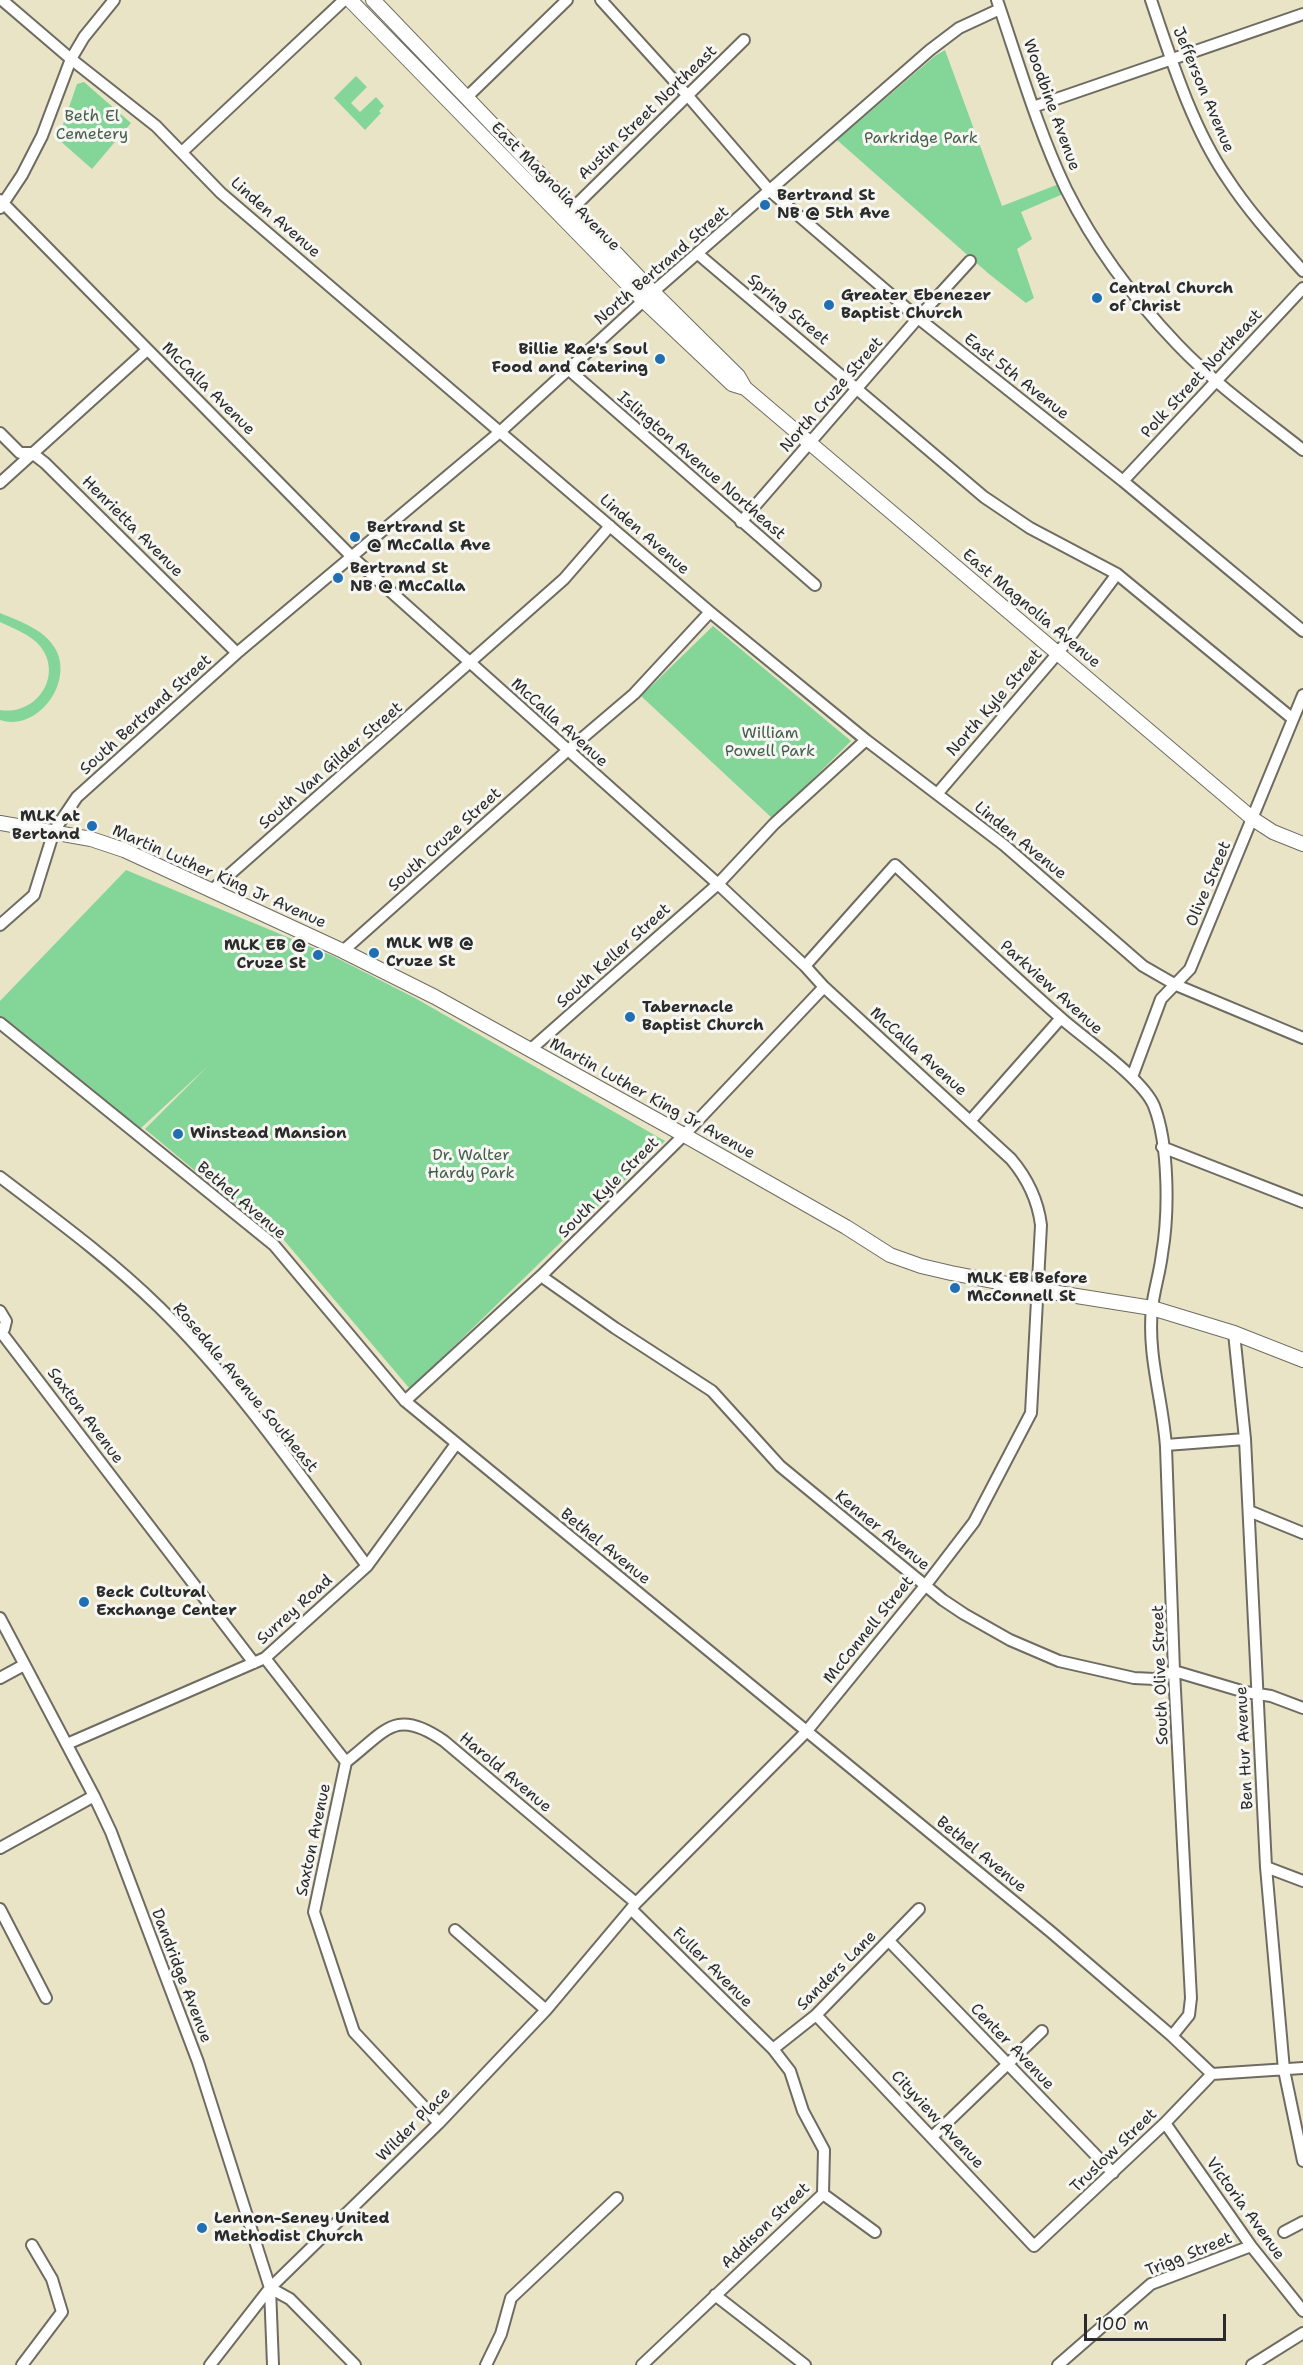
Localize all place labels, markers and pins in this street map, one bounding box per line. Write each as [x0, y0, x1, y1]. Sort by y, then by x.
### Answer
place label: Bertrand St NB @ 5th Ave [777, 186, 890, 224]
marker: Bertrand St NB @ 5th Ave [758, 198, 772, 212]
place label: Central Church of Christ [1109, 279, 1233, 317]
place label: Greater Ebenezer Baptist Church [841, 286, 991, 324]
marker: Central Church of Christ [1090, 291, 1104, 305]
marker: Greater Ebenezer Baptist Church [822, 298, 836, 312]
place label: Billie Rae's Soul Food and Catering [492, 340, 648, 378]
marker: Billie Rae's Soul Food and Catering [653, 352, 667, 366]
place label: Bertrand St @ McCalla Ave [367, 518, 491, 556]
marker: Bertrand St @ McCalla Ave [348, 530, 362, 544]
place label: Bertrand St NB @ McCalla [350, 559, 466, 597]
marker: Bertrand St NB @ McCalla [331, 571, 345, 585]
place label: MLK at Bertand [12, 807, 80, 845]
marker: MLK at Bertand [85, 819, 99, 833]
place label: MLK WB @ Cruze St [386, 934, 473, 972]
place label: MLK EB @ Cruze St [224, 936, 306, 974]
marker: MLK WB @ Cruze St [367, 946, 381, 960]
marker: MLK EB @ Cruze St [311, 948, 325, 962]
place label: Tabernacle Baptist Church [642, 998, 764, 1036]
marker: Tabernacle Baptist Church [623, 1010, 637, 1024]
place label: Winstead Mansion [190, 1124, 347, 1144]
marker: Winstead Mansion [171, 1127, 185, 1141]
place label: MLK EB Before McConnell St [967, 1269, 1088, 1307]
marker: MLK EB Before McConnell St [948, 1281, 962, 1295]
place label: Beck Cultural Exchange Center [96, 1583, 237, 1621]
marker: Beck Cultural Exchange Center [77, 1595, 91, 1609]
place label: Lennon-Seney United Methodist Church [214, 2209, 390, 2247]
marker: Lennon-Seney United Methodist Church [195, 2221, 209, 2235]

